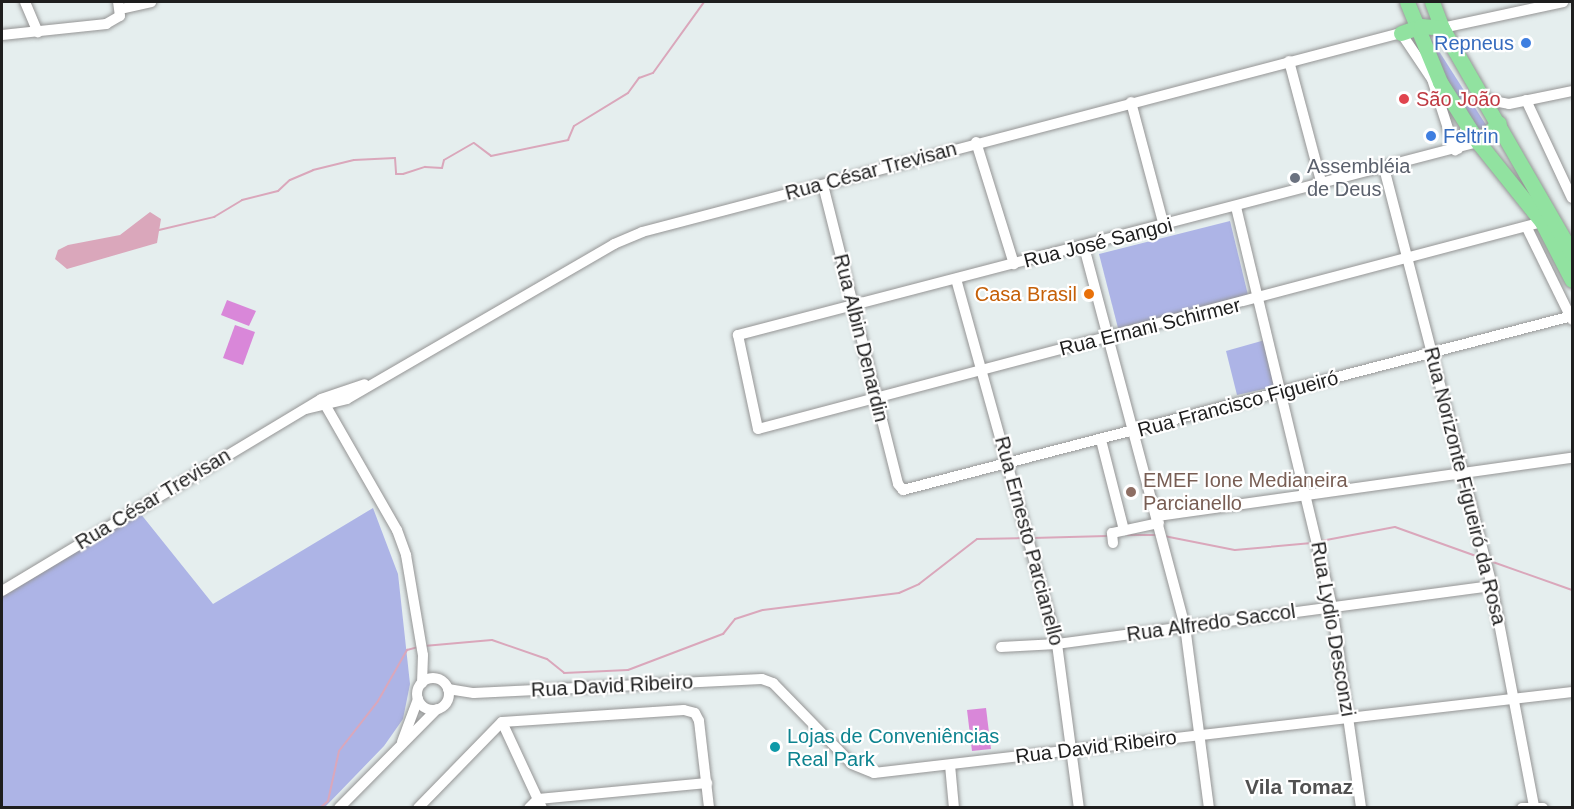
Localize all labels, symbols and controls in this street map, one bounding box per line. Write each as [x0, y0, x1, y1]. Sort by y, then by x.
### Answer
place label: Repneus [1434, 31, 1514, 55]
marker: Repneus [1519, 36, 1533, 50]
place label: São João [1416, 87, 1501, 111]
marker: São João [1397, 92, 1411, 106]
place label: Feltrin [1443, 124, 1499, 148]
marker: Feltrin [1424, 129, 1438, 143]
street label: Rua César Trevisan [782, 136, 960, 206]
place label: Assembléia de Deus [1307, 154, 1410, 201]
marker: Assembléia de Deus [1288, 171, 1302, 185]
street label: Rua José Sangoi [1021, 213, 1175, 273]
street label: Rua Albin Denardin [828, 251, 894, 425]
place label: Casa Brasil [975, 282, 1077, 306]
marker: Casa Brasil [1082, 287, 1096, 301]
street label: Rua Ernani Schirmer [1057, 293, 1243, 361]
street label: Rua Norizonte Figueiró da Rosa [1419, 344, 1511, 628]
street label: Rua Francisco Figueiró [1135, 366, 1341, 442]
street label: Rua Ernesto Parcianello [989, 434, 1069, 648]
street label: Rua César Trevisan [71, 443, 235, 555]
place label: EMEF Ione Medianeira Parcianello [1143, 468, 1348, 515]
marker: EMEF Ione Medianeira Parcianello [1124, 485, 1138, 499]
street label: Rua Lydio Desconzi [1306, 540, 1360, 718]
street label: Rua Alfredo Saccol [1125, 599, 1297, 647]
street label: Rua David Ribeiro [530, 670, 694, 702]
place label: Lojas de Conveniências Real Park [787, 724, 999, 771]
street label: Rua David Ribeiro [1014, 725, 1178, 769]
marker: Lojas de Conveniências Real Park [768, 740, 782, 754]
district label: Vila Tomaz [1245, 774, 1353, 800]

